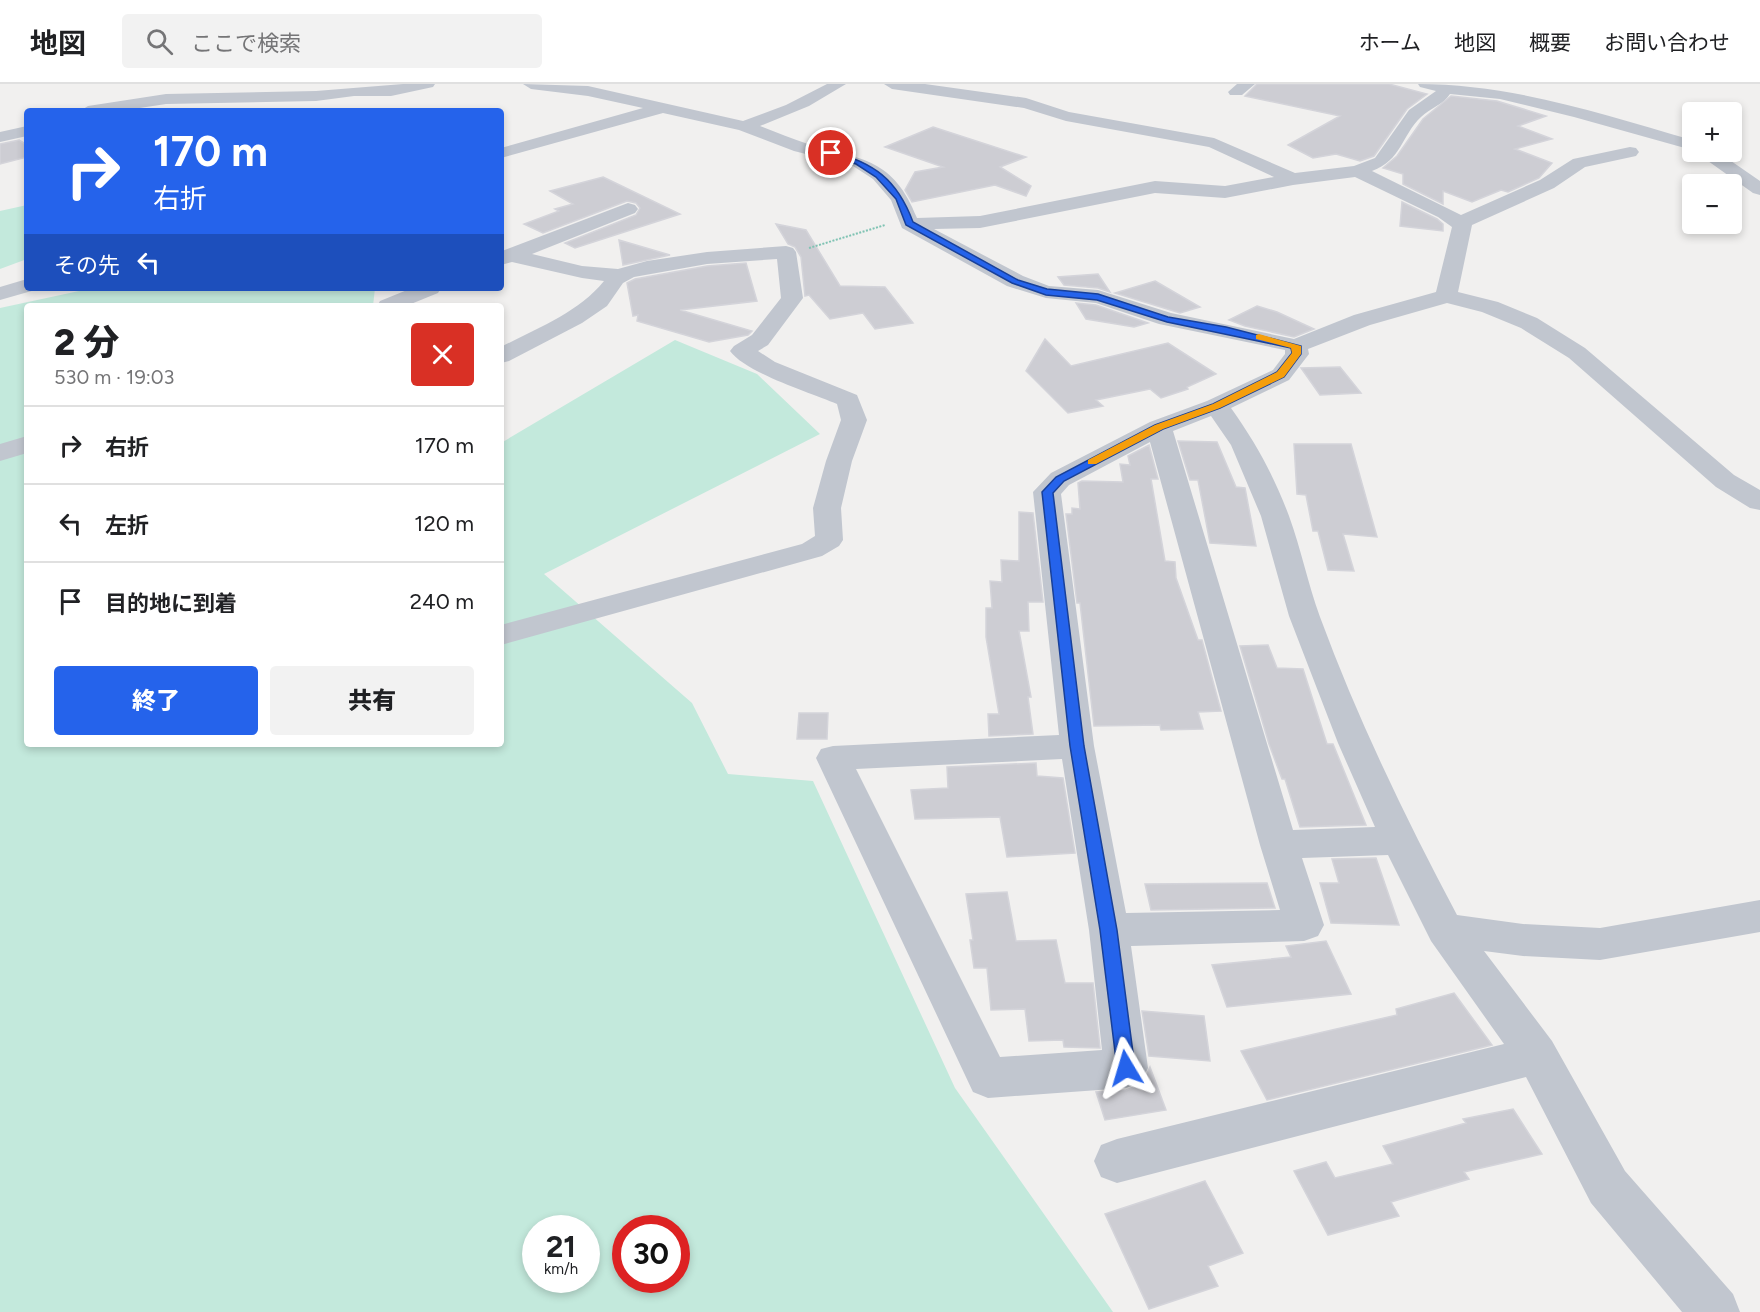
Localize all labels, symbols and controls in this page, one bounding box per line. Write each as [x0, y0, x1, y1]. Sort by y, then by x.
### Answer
search box [122, 14, 542, 68]
icon: search [143, 25, 176, 58]
text: 地図 [30, 26, 86, 60]
text: ここで検索 [191, 30, 301, 57]
text: ホーム [1359, 30, 1421, 55]
text: 地図 [1454, 30, 1496, 55]
text: 概要 [1529, 30, 1571, 55]
text: お問い合わせ [1604, 30, 1730, 55]
map controls [1682, 102, 1742, 234]
button: + [1682, 102, 1742, 162]
text: 170 m [153, 126, 268, 177]
pin [805, 127, 856, 178]
icon: right [54, 132, 132, 210]
icon: arrive [814, 136, 847, 169]
button: − [1682, 174, 1742, 234]
text: 右折 [153, 182, 207, 215]
icon: left [132, 246, 165, 279]
text: その先 [54, 252, 120, 279]
text: 2 分 [54, 321, 120, 364]
button: close [411, 323, 474, 386]
text: 530 m · 19:03 [54, 365, 174, 389]
icon: right [54, 429, 87, 462]
text: 170 m [415, 432, 474, 459]
text: 右折 [105, 434, 149, 461]
icon: left [54, 507, 87, 540]
text: 120 m [414, 510, 474, 537]
text: 左折 [105, 512, 149, 539]
icon: arrive [54, 585, 87, 618]
text: 240 m [410, 588, 474, 615]
text: 目的地に到着 [105, 590, 237, 617]
button: 終了 [54, 666, 258, 735]
button: 共有 [270, 666, 474, 735]
position arrow [1094, 1036, 1158, 1100]
speed limit sign: 30 [612, 1215, 690, 1293]
text: 21 [546, 1228, 576, 1265]
text: km/h [544, 1260, 578, 1278]

